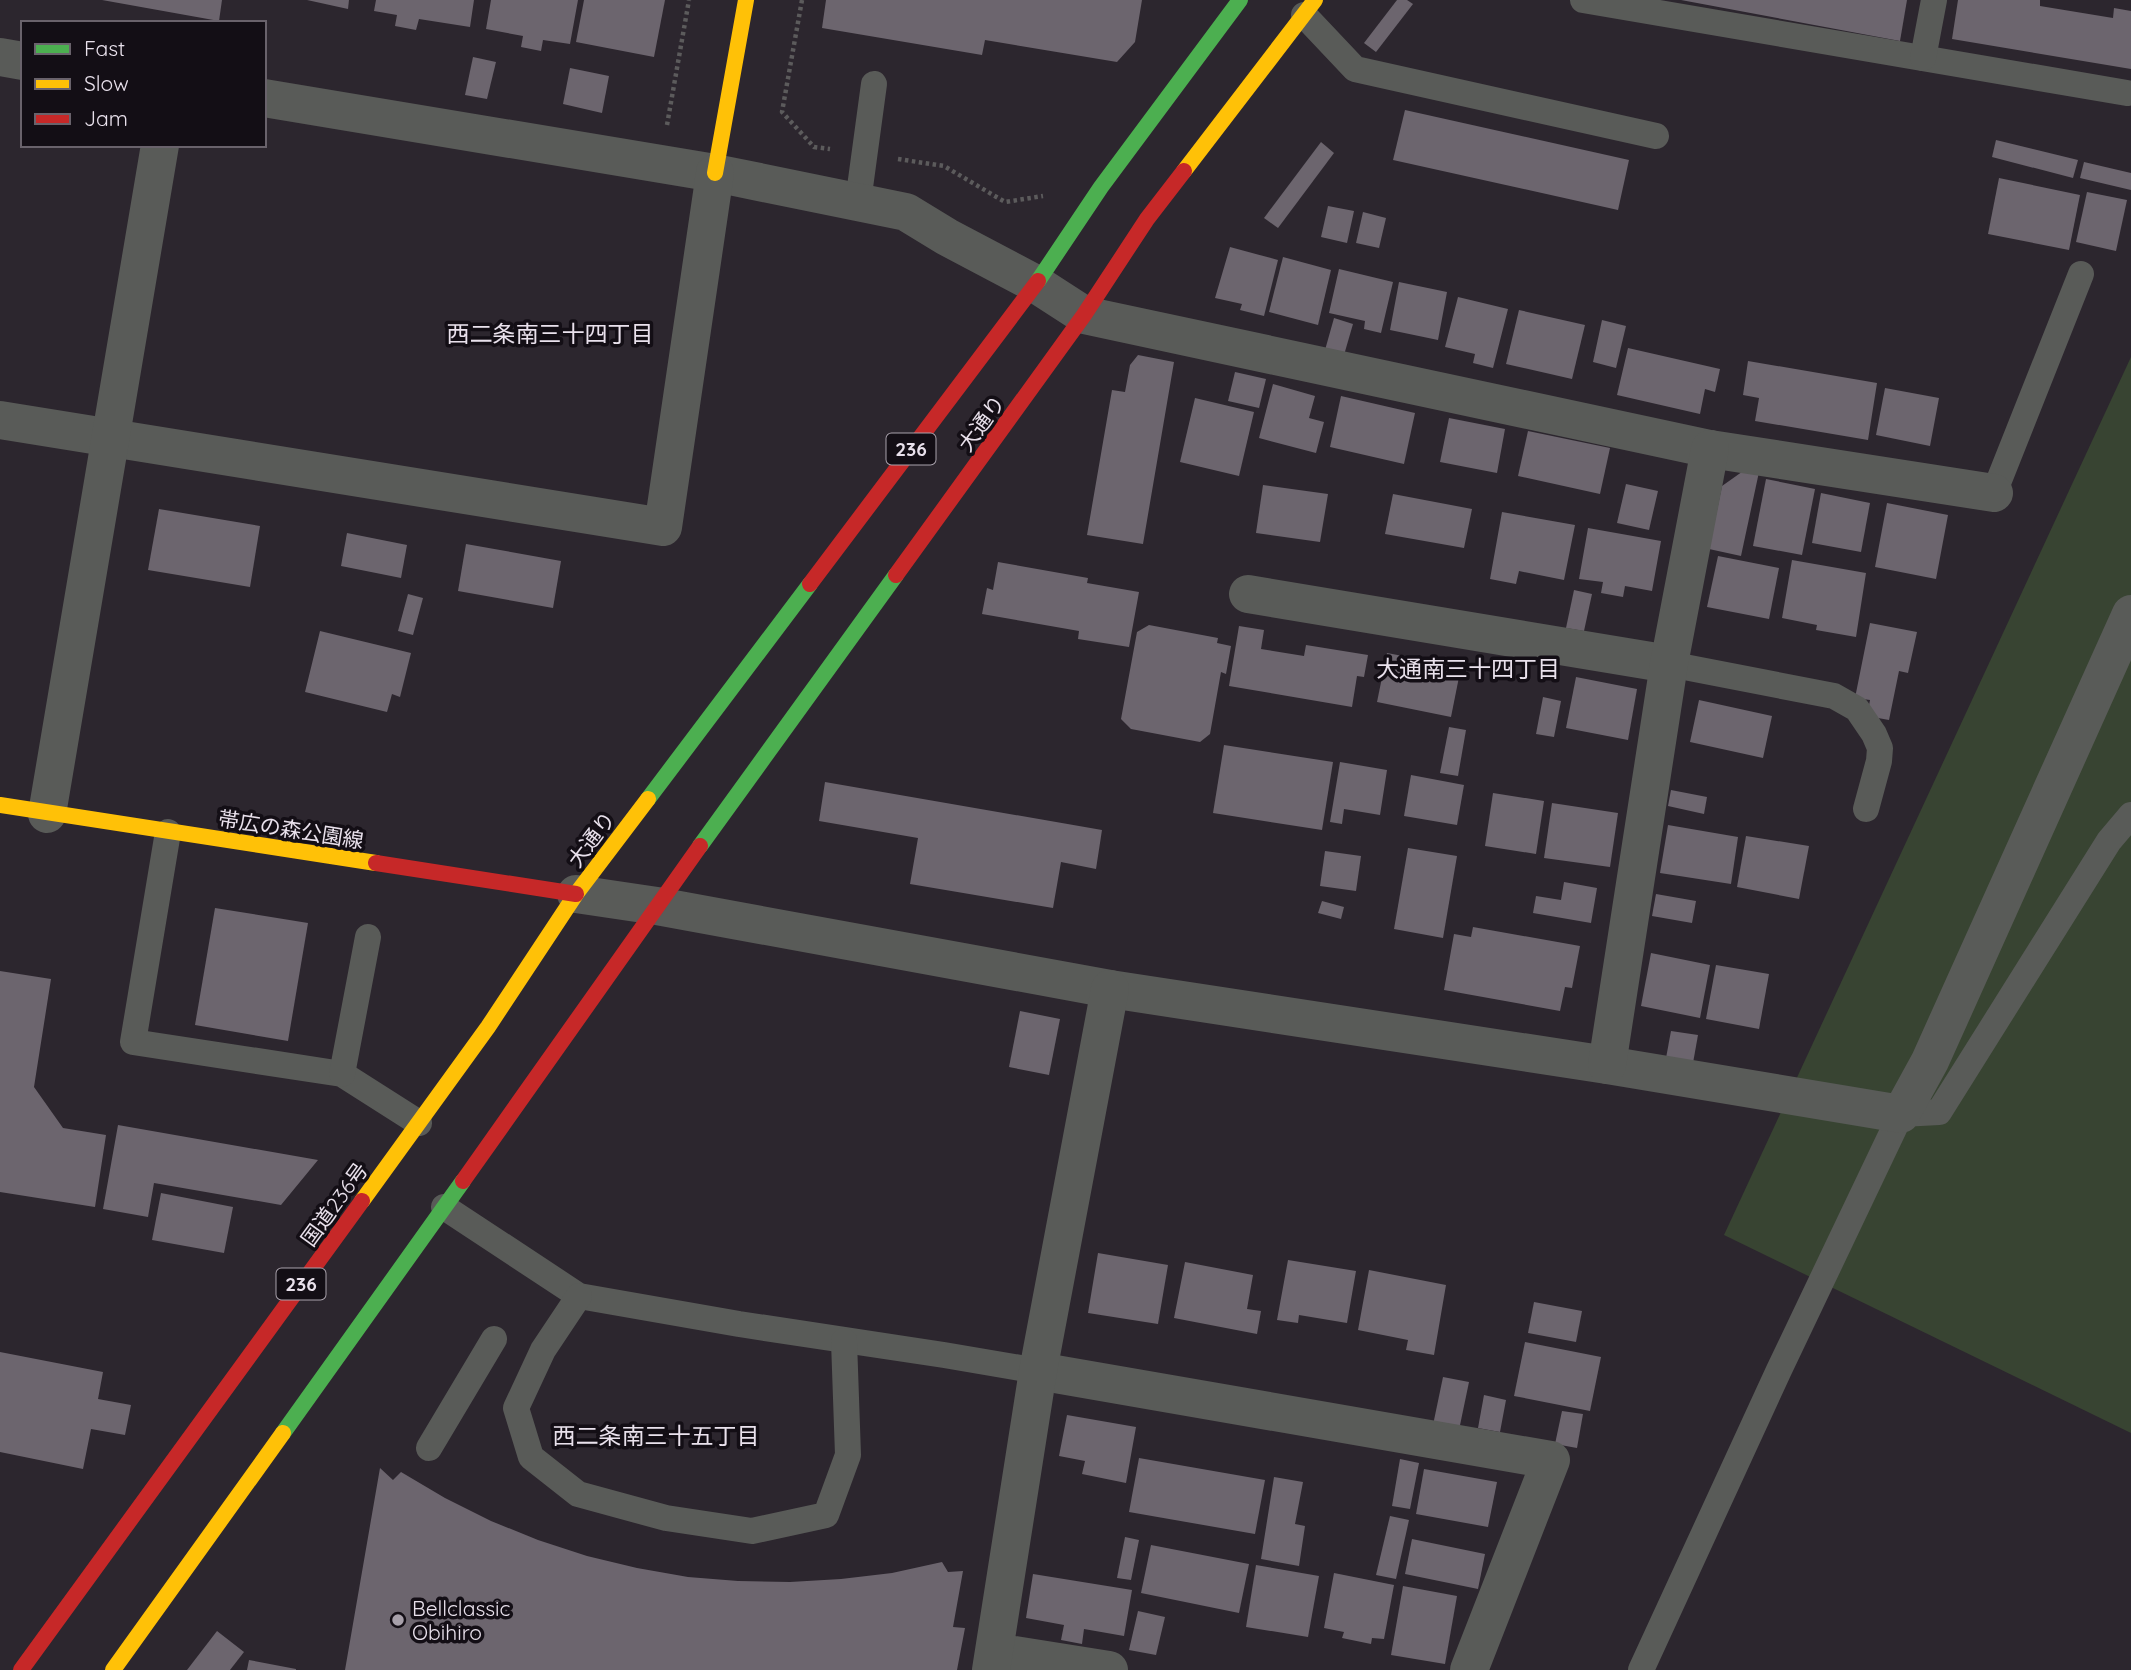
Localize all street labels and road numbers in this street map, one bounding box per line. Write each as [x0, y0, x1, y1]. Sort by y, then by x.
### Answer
street label: 大通り [952, 390, 1010, 456]
road number: 236 [886, 433, 936, 464]
street label: 帯広の森公園線 [216, 805, 366, 853]
street label: 大通り [562, 806, 620, 872]
street label: 国道236号 [295, 1157, 373, 1251]
road number: 236 [276, 1268, 326, 1300]

